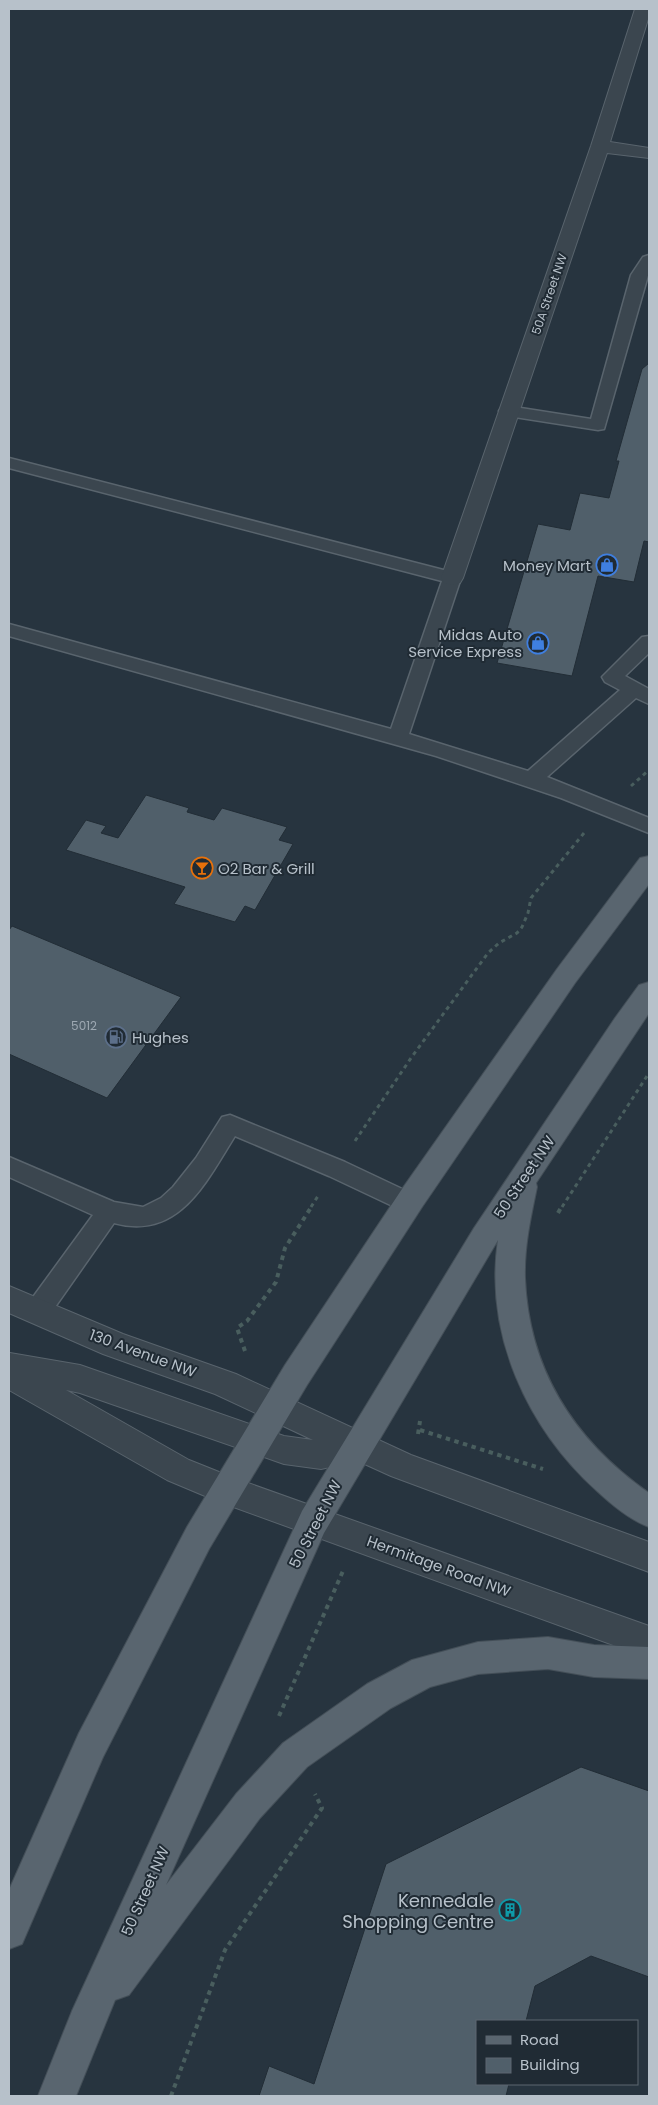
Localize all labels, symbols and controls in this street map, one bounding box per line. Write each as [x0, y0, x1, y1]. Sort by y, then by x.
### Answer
street label: 50A Street NW [527, 251, 571, 337]
shop icon: Money Mart [595, 553, 619, 577]
place label: Money Mart [503, 555, 591, 576]
place label: Midas Auto Service Express [408, 624, 522, 662]
shop icon: Midas Auto Service Express [526, 631, 550, 655]
bar icon: O2 Bar & Grill [190, 856, 214, 880]
place label: O2 Bar & Grill [218, 858, 315, 879]
house number: 5012 [71, 1017, 97, 1034]
fuel station icon: Hughes [104, 1025, 128, 1049]
place label: Hughes [132, 1027, 189, 1048]
street label: 50 Street NW [488, 1131, 560, 1223]
street label: 130 Avenue NW [87, 1324, 200, 1382]
street label: 50 Street NW [284, 1476, 346, 1572]
street label: Hermitage Road NW [364, 1530, 514, 1602]
street label: 50 Street NW [116, 1843, 174, 1939]
place label: Kennedale Shopping Centre [342, 1888, 494, 1934]
building icon: Kennedale Shopping Centre [498, 1898, 522, 1922]
legend [476, 2020, 638, 2085]
text: Road [520, 2029, 559, 2050]
text: Building [520, 2054, 580, 2075]

